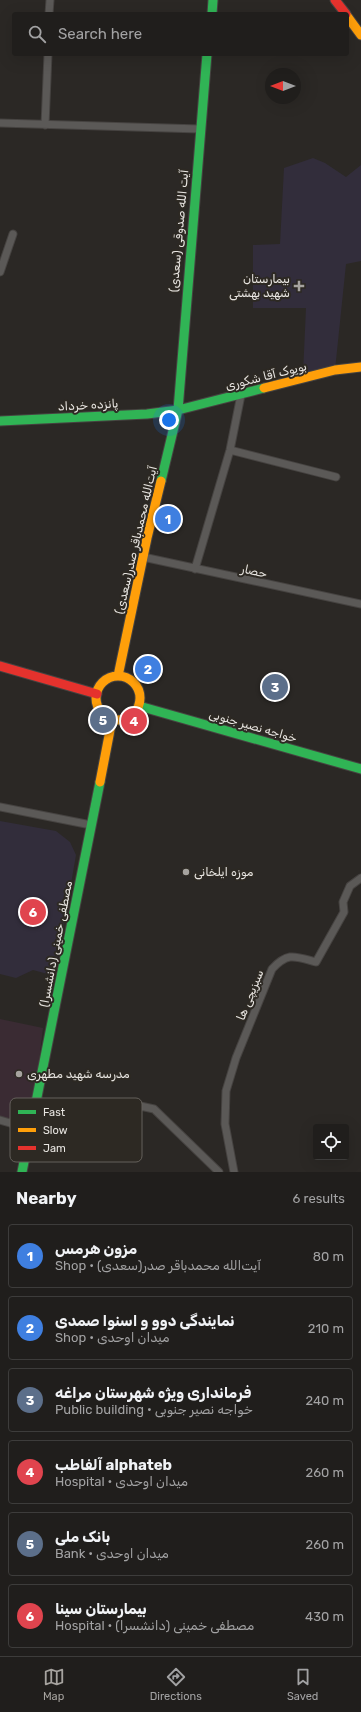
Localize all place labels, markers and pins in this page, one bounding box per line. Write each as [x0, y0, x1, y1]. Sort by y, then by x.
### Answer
place label: بیمارستان شهید بهشتی [229, 272, 290, 301]
marker: بیمارستان شهید بهشتی [293, 280, 305, 292]
pin: 1 [155, 504, 181, 534]
pin: 2 [135, 654, 161, 684]
pin: 3 [262, 672, 288, 702]
pin: 5 [90, 705, 116, 735]
pin: 4 [121, 706, 147, 736]
place label: موزه ایلخانی [194, 865, 254, 880]
marker: موزه ایلخانی [181, 867, 191, 877]
pin: 6 [20, 897, 46, 927]
place label: مدرسه شهید مطهری [27, 1067, 130, 1082]
marker: مدرسه شهید مطهری [14, 1069, 24, 1079]

